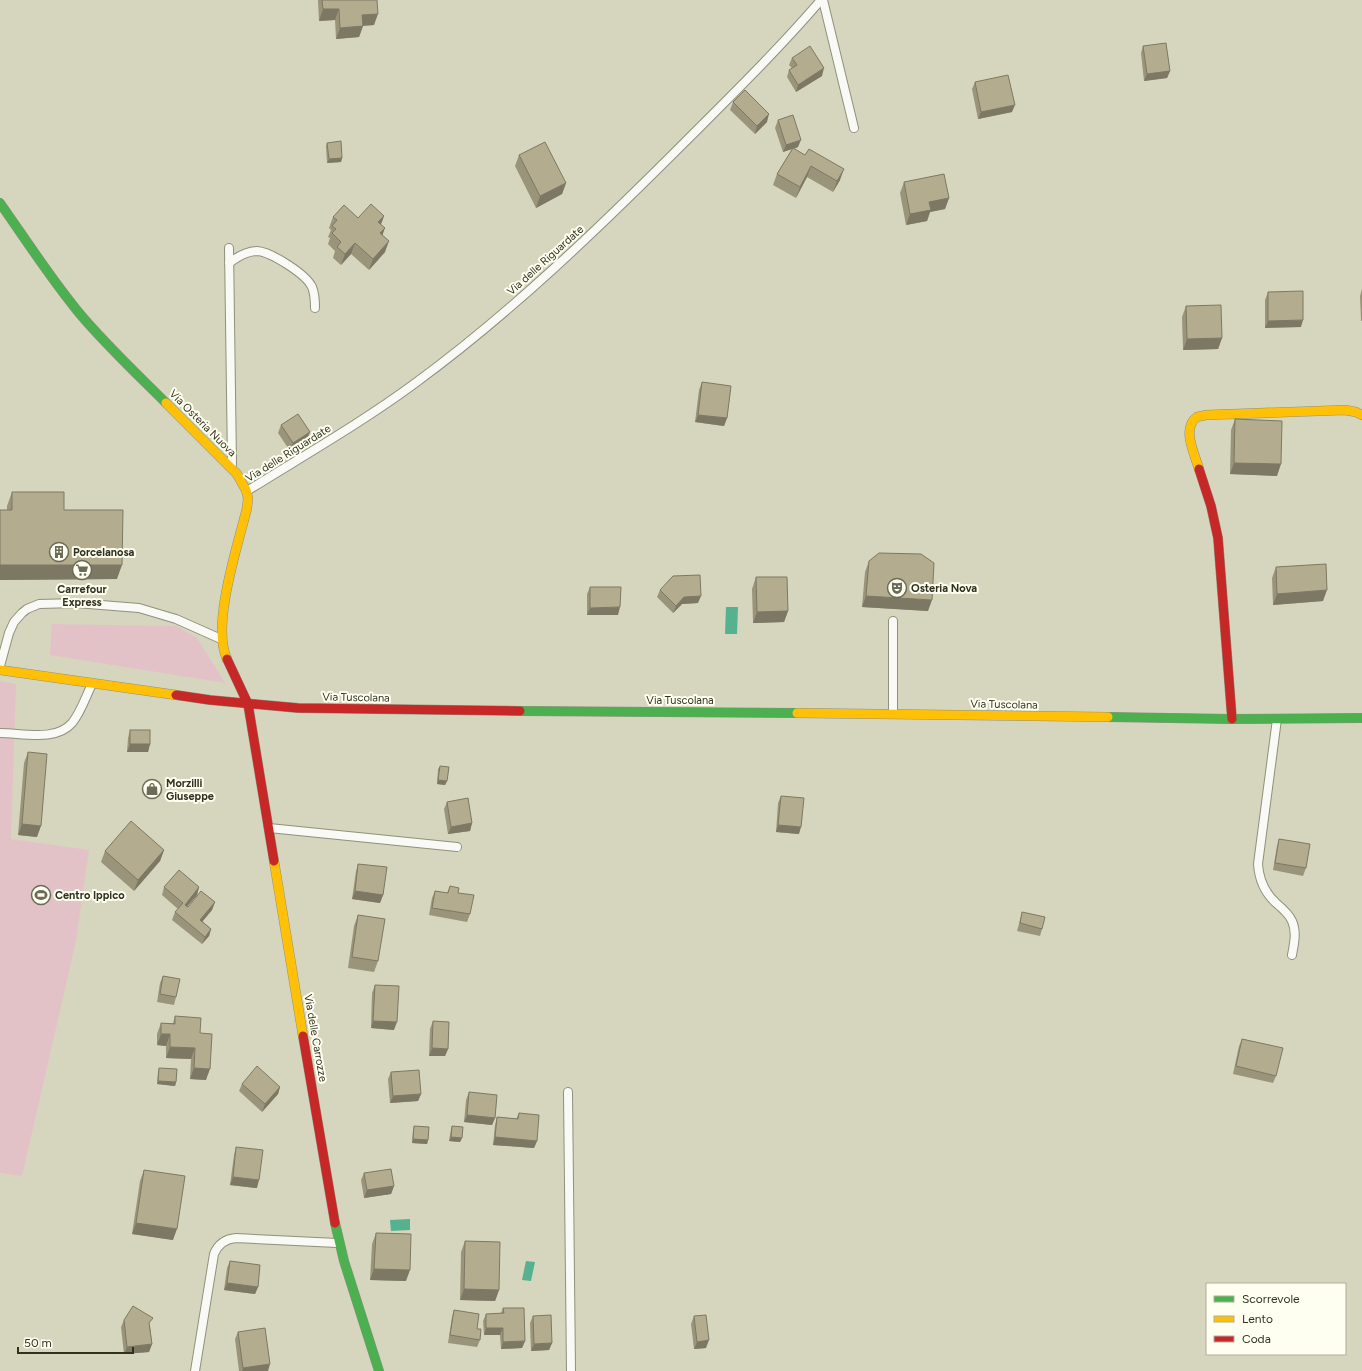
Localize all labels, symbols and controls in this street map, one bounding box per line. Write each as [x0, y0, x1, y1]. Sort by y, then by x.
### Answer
street label: Via delle Riguardate [505, 223, 586, 298]
street label: Via Osteria Nuova [167, 387, 239, 459]
street label: Via delle Riguardate [243, 422, 333, 485]
building icon: Porcelanosa [48, 541, 70, 563]
place label: Porcelanosa [73, 546, 135, 559]
supermarket icon: Carrefour Express [71, 559, 93, 581]
theatre icon: Osteria Nova [886, 577, 908, 599]
place label: Osteria Nova [911, 582, 977, 595]
place label: Carrefour Express [57, 583, 107, 609]
street label: Via Tuscolana [322, 690, 390, 705]
street label: Via Tuscolana [646, 694, 714, 707]
street label: Via Tuscolana [970, 697, 1038, 712]
place label: Morzilli Giuseppe [166, 777, 214, 803]
shop icon: Morzilli Giuseppe [141, 778, 163, 800]
sports icon: Centro Ippico [30, 884, 52, 906]
place label: Centro Ippico [55, 889, 125, 902]
street label: Via delle Carrozze [301, 993, 330, 1083]
legend [1206, 1283, 1346, 1355]
text: Scorrevole [1242, 1292, 1300, 1306]
text: Lento [1242, 1312, 1273, 1326]
scale bar [18, 1329, 133, 1355]
text: Coda [1242, 1332, 1271, 1346]
text: 50 m [24, 1336, 52, 1350]

